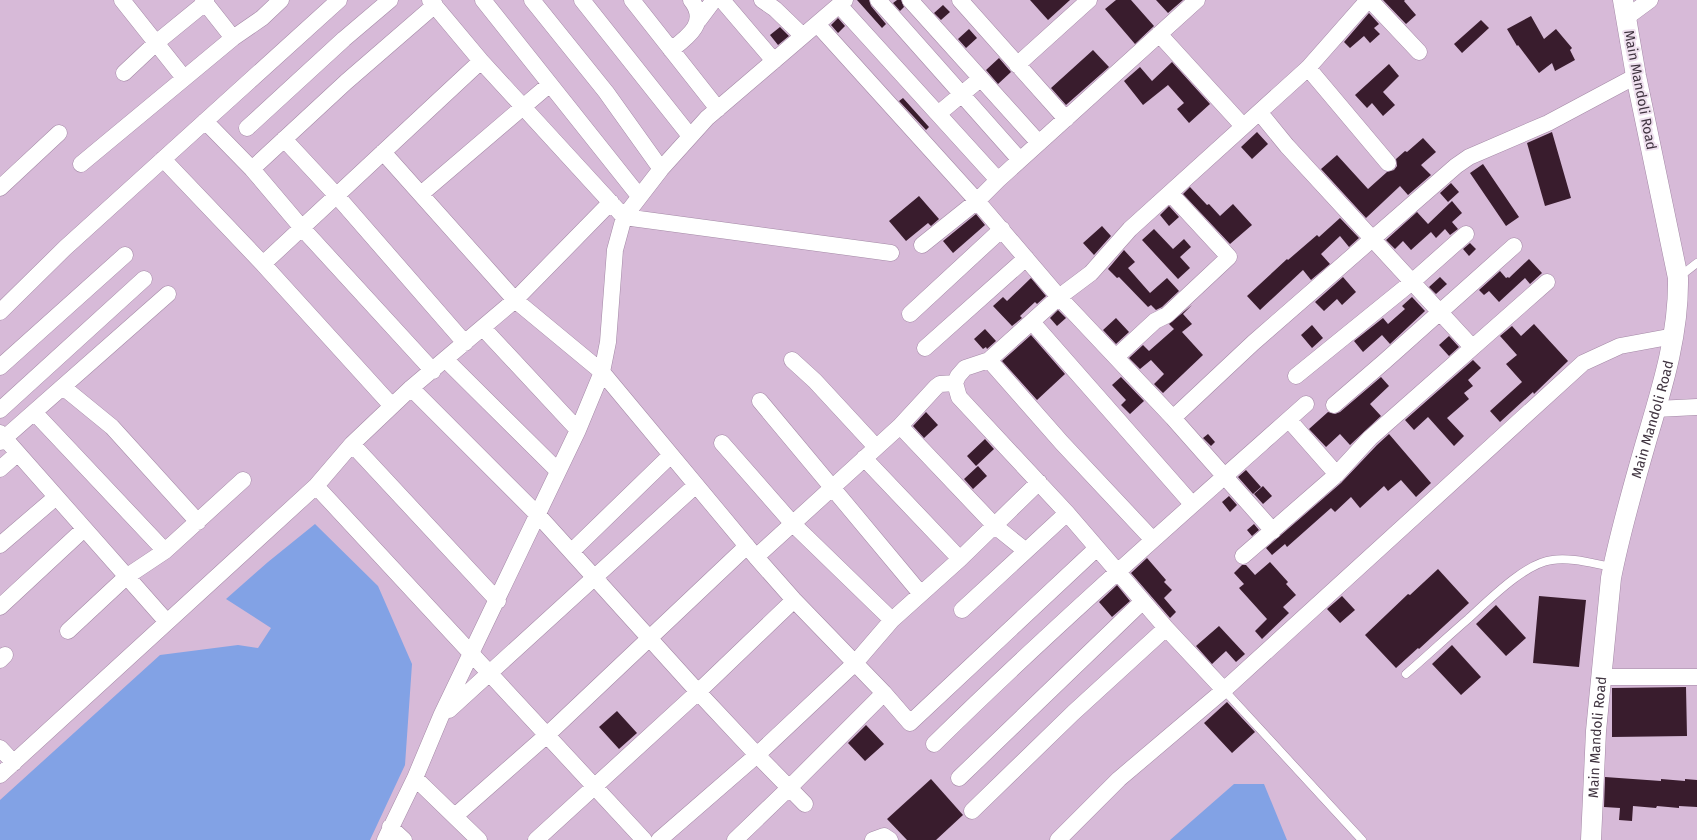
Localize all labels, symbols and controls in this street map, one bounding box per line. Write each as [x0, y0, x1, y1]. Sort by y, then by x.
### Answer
street label: Main Mandoli Road [1620, 29, 1660, 151]
street label: Main Mandoli Road [1628, 359, 1677, 480]
street label: Main Mandoli Road [1584, 676, 1610, 798]

